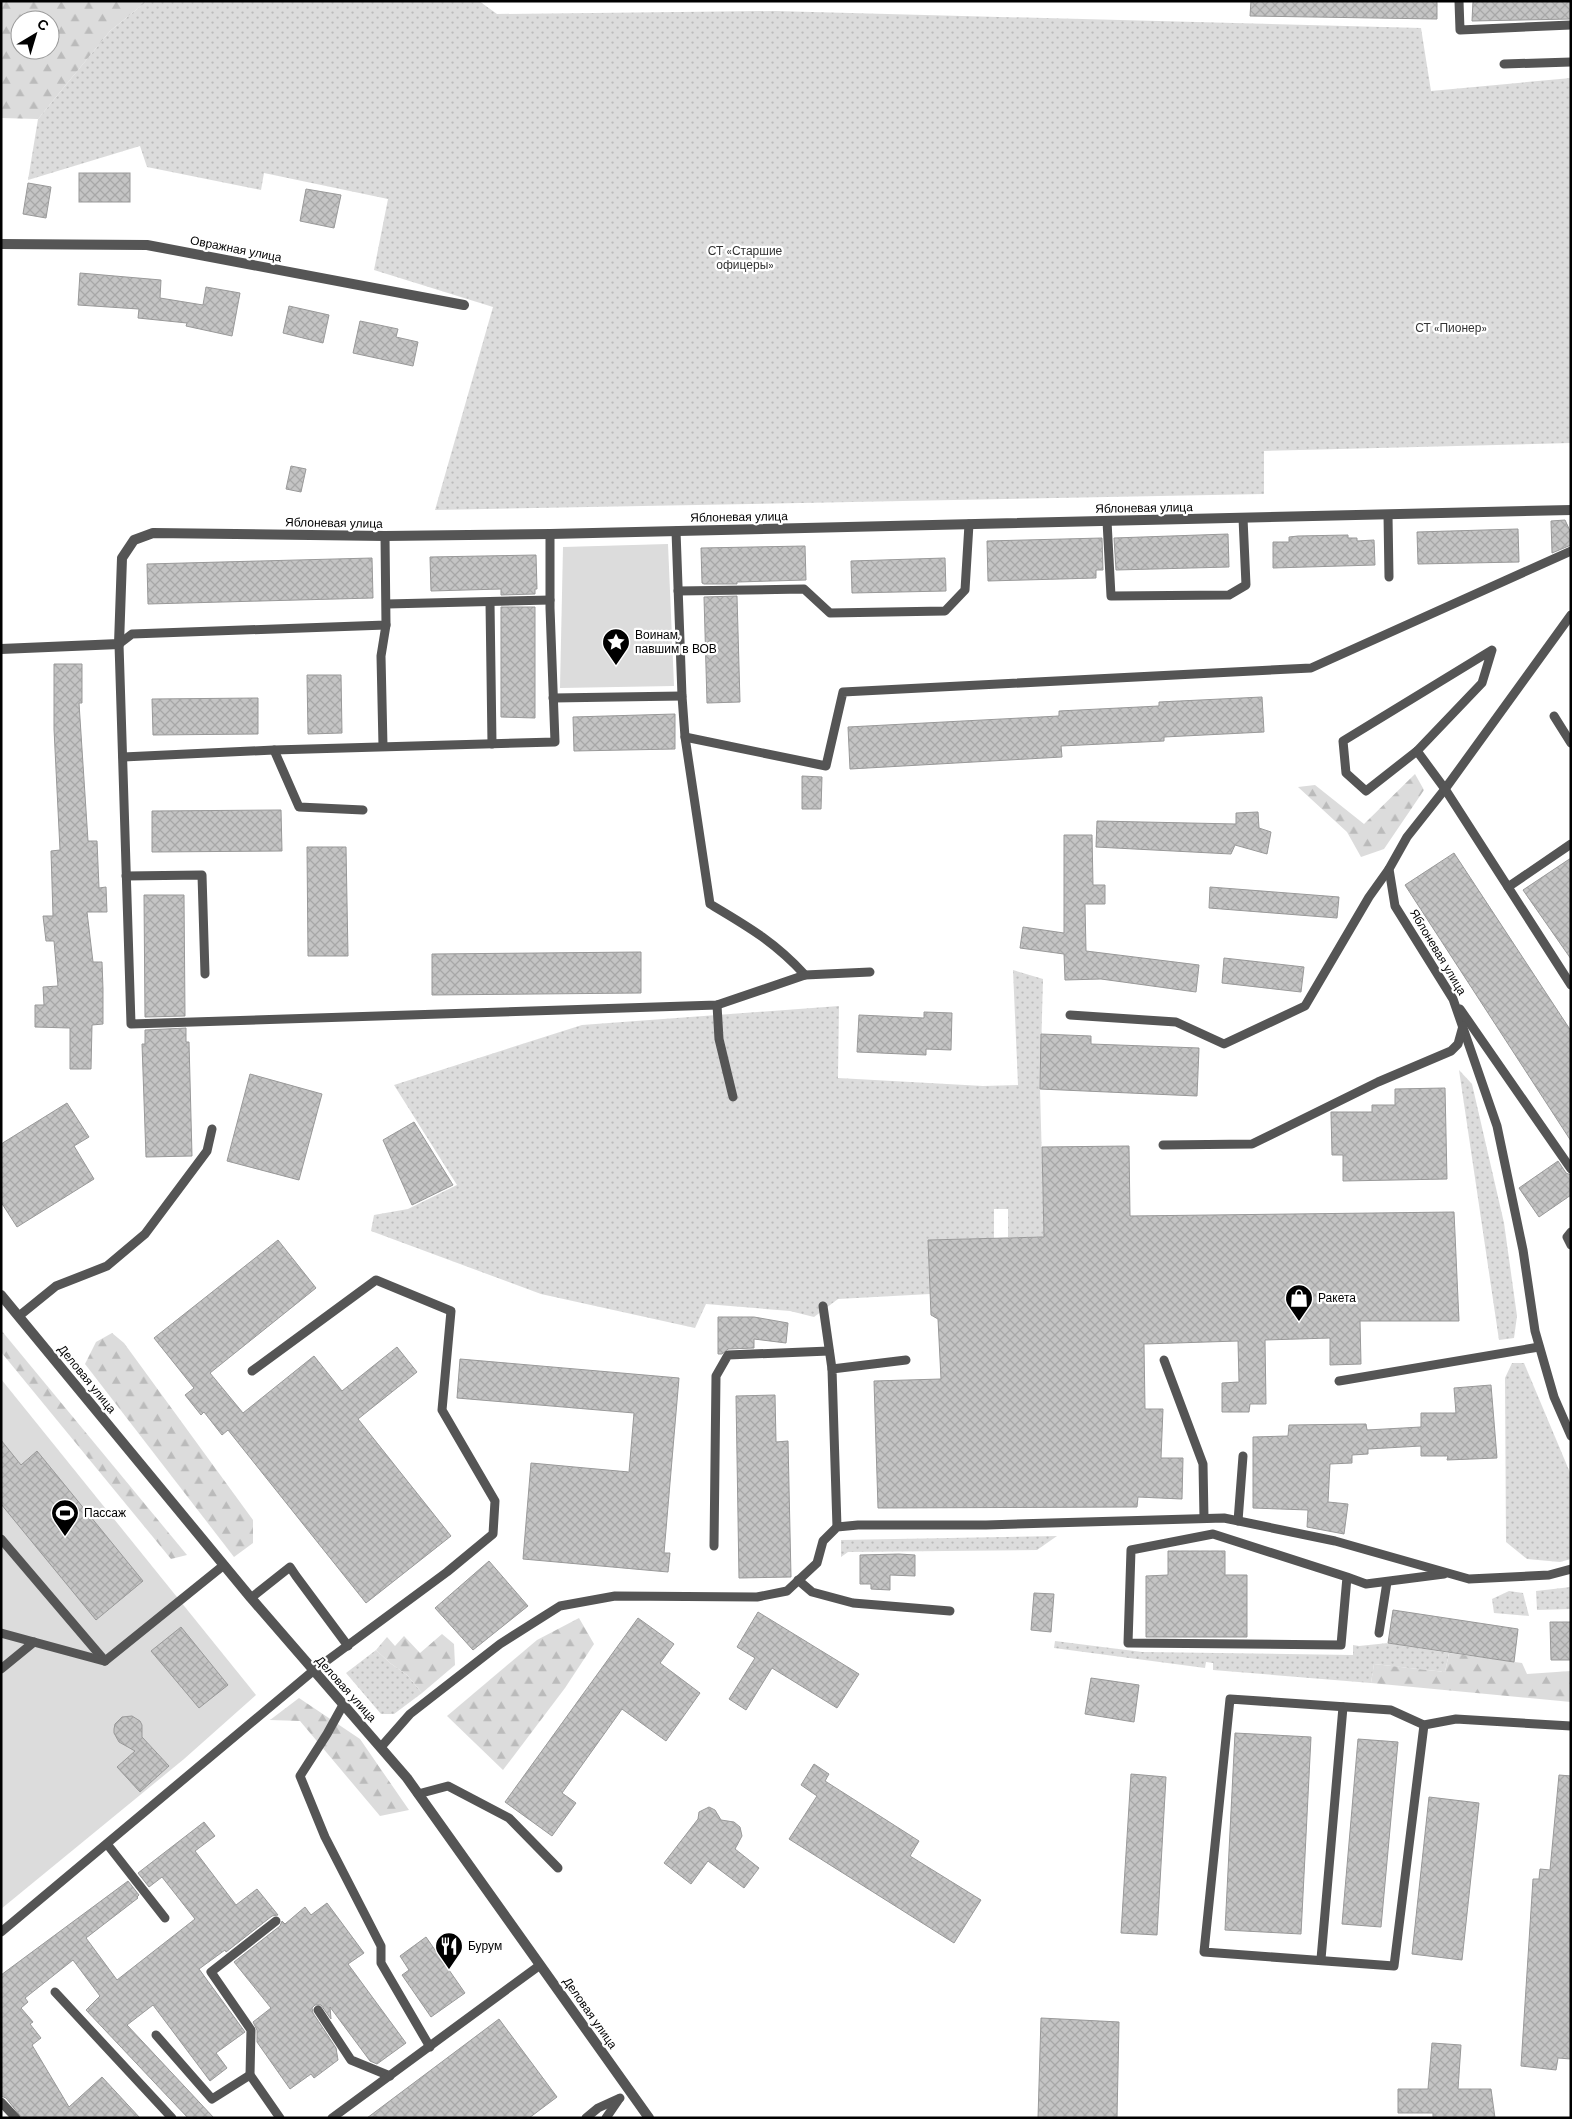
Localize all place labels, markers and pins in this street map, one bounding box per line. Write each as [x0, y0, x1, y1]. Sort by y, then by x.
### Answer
place icon: Воинам, павшим в ВОВ [601, 627, 631, 666]
place label: Воинам, павшим в ВОВ [635, 627, 717, 657]
shop icon: Ракета [1284, 1283, 1314, 1322]
place label: Ракета [1318, 1290, 1356, 1306]
sports icon: Пассаж [50, 1498, 80, 1537]
place label: Пассаж [84, 1505, 126, 1521]
restaurant icon: Бурум [434, 1931, 464, 1970]
place label: Бурум [468, 1938, 502, 1954]

